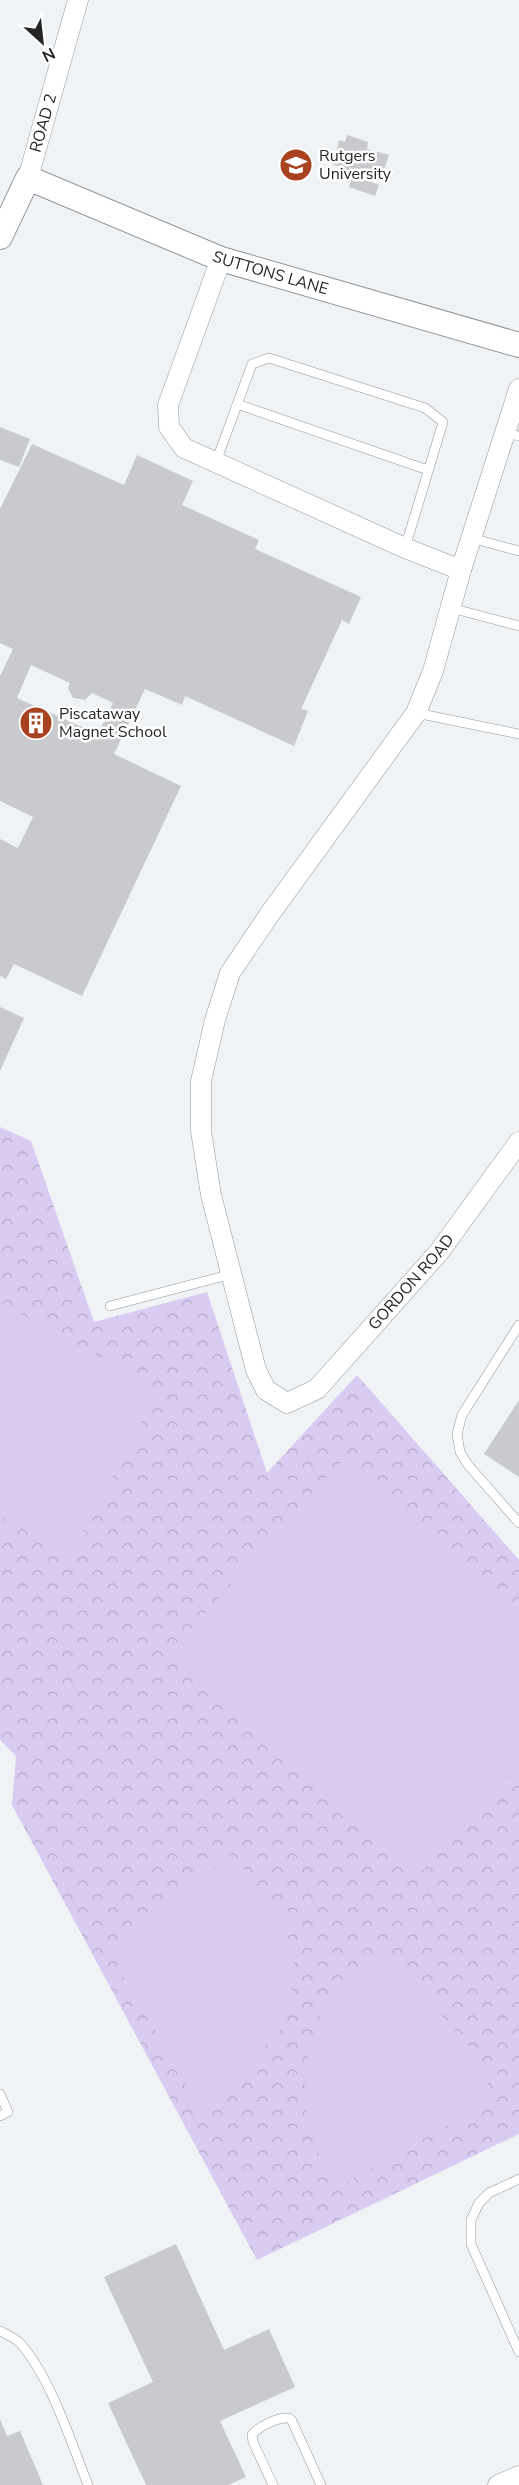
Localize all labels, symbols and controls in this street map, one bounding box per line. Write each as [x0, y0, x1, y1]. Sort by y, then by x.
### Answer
north arrow [12, 12, 72, 72]
text: N [38, 42, 59, 67]
street label: ROAD 2 [25, 91, 62, 155]
place label: Rutgers University [319, 145, 392, 185]
school or university icon: Rutgers University [278, 147, 314, 183]
street label: SUTTONS LANE [209, 246, 331, 300]
place label: Piscataway Magnet School [59, 703, 167, 743]
building icon: Piscataway Magnet School [18, 705, 54, 741]
street label: GORDON ROAD [363, 1230, 459, 1335]

